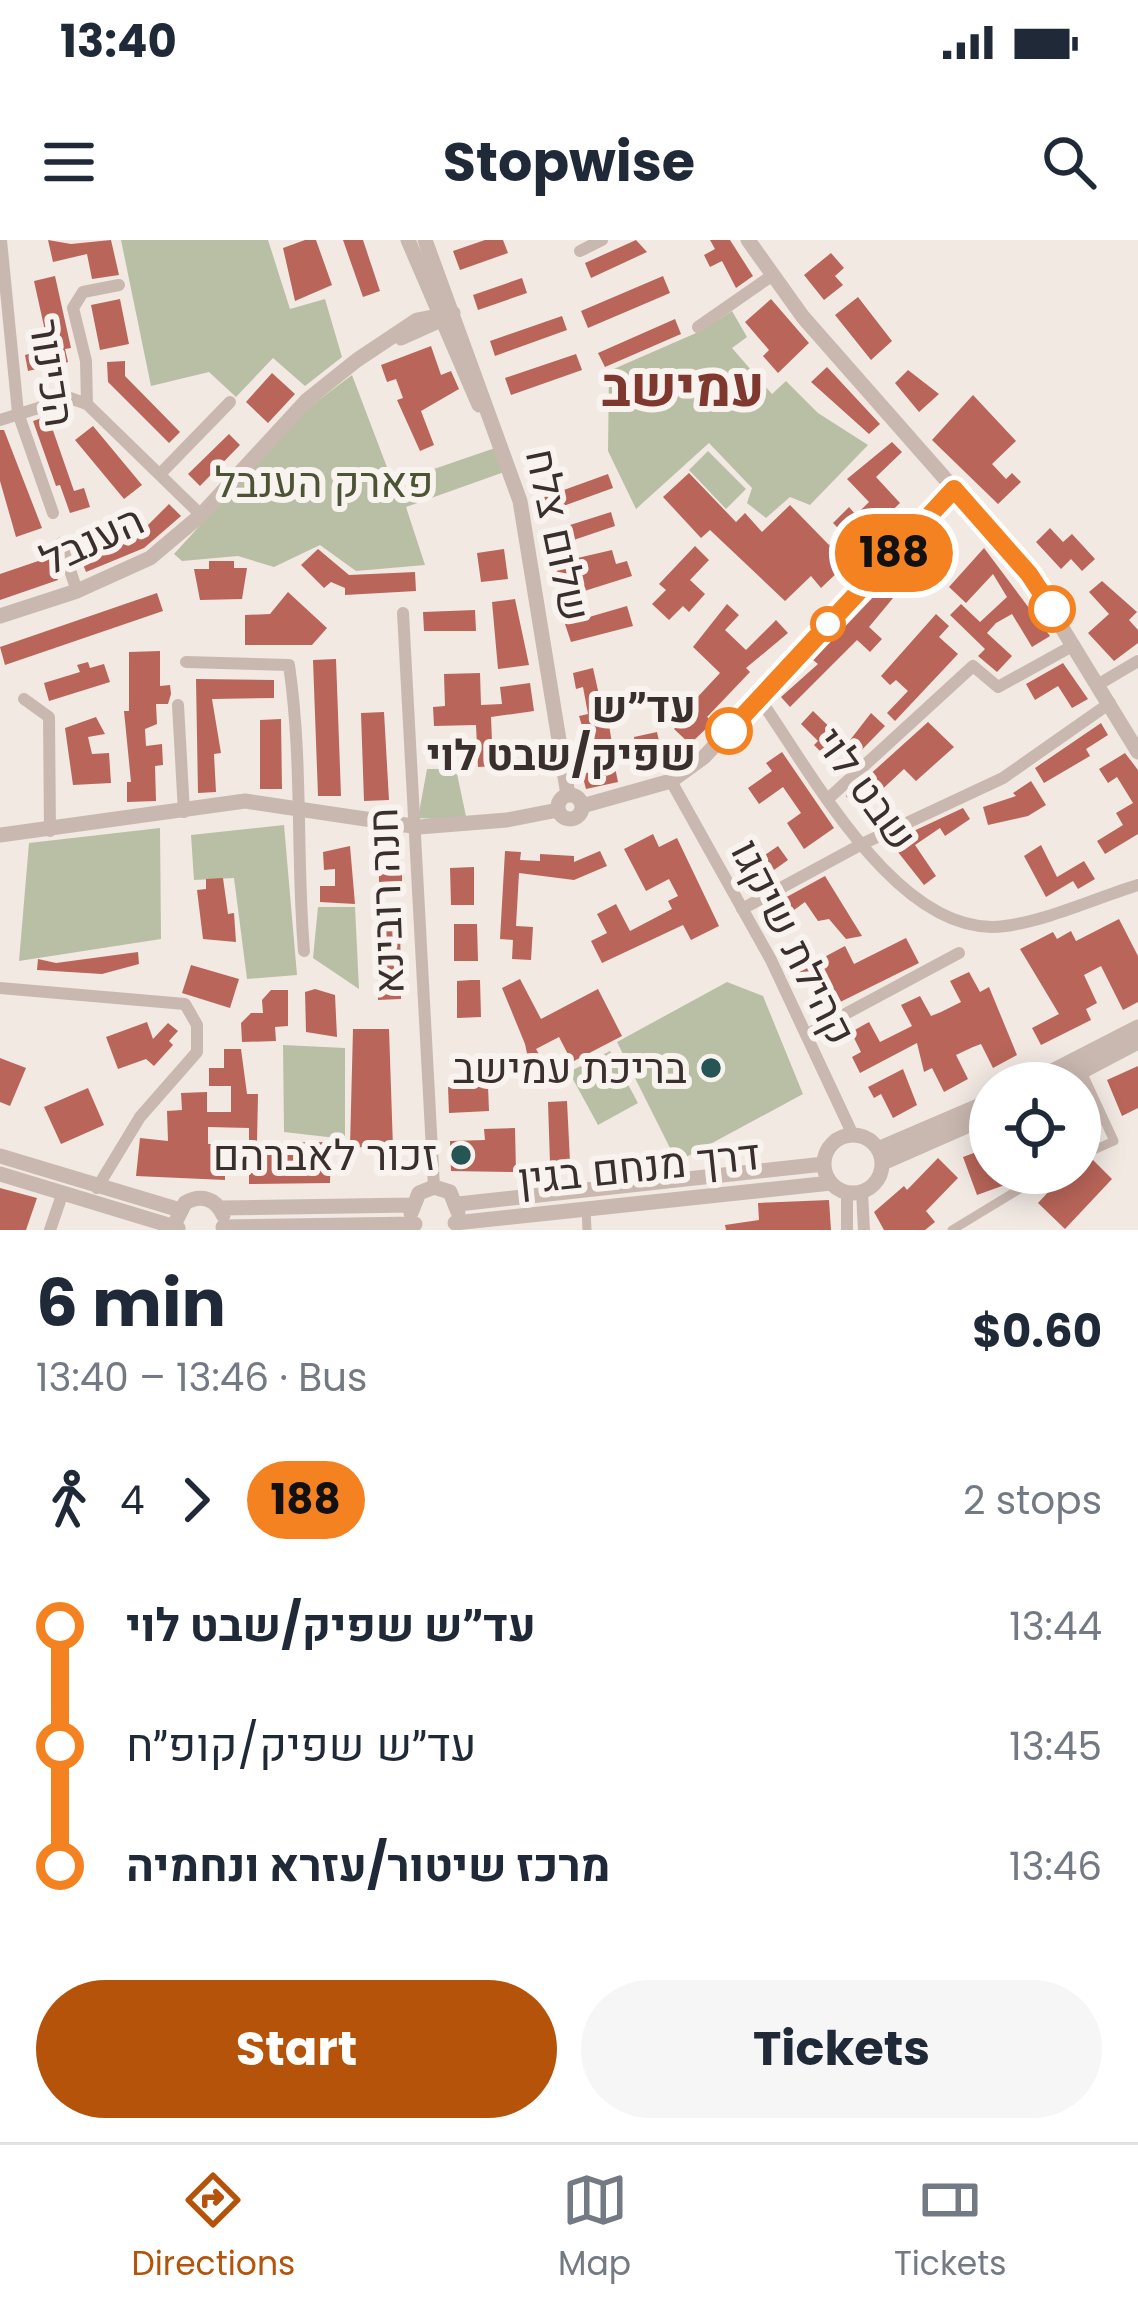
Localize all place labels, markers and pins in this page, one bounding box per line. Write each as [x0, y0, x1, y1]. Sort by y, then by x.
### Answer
unlabelled marker [1030, 587, 1074, 631]
unlabelled marker [812, 608, 844, 640]
place label: עד״ש שפיק/שבט לוי [427, 678, 696, 785]
marker: עד״ש שפיק/שבט לוי [707, 709, 751, 753]
place label: בריכת עמישב [452, 1039, 687, 1098]
marker: בריכת עמישב [698, 1055, 724, 1081]
place label: זכור לאברהם [213, 1126, 437, 1185]
marker: זכור לאברהם [448, 1142, 474, 1168]

